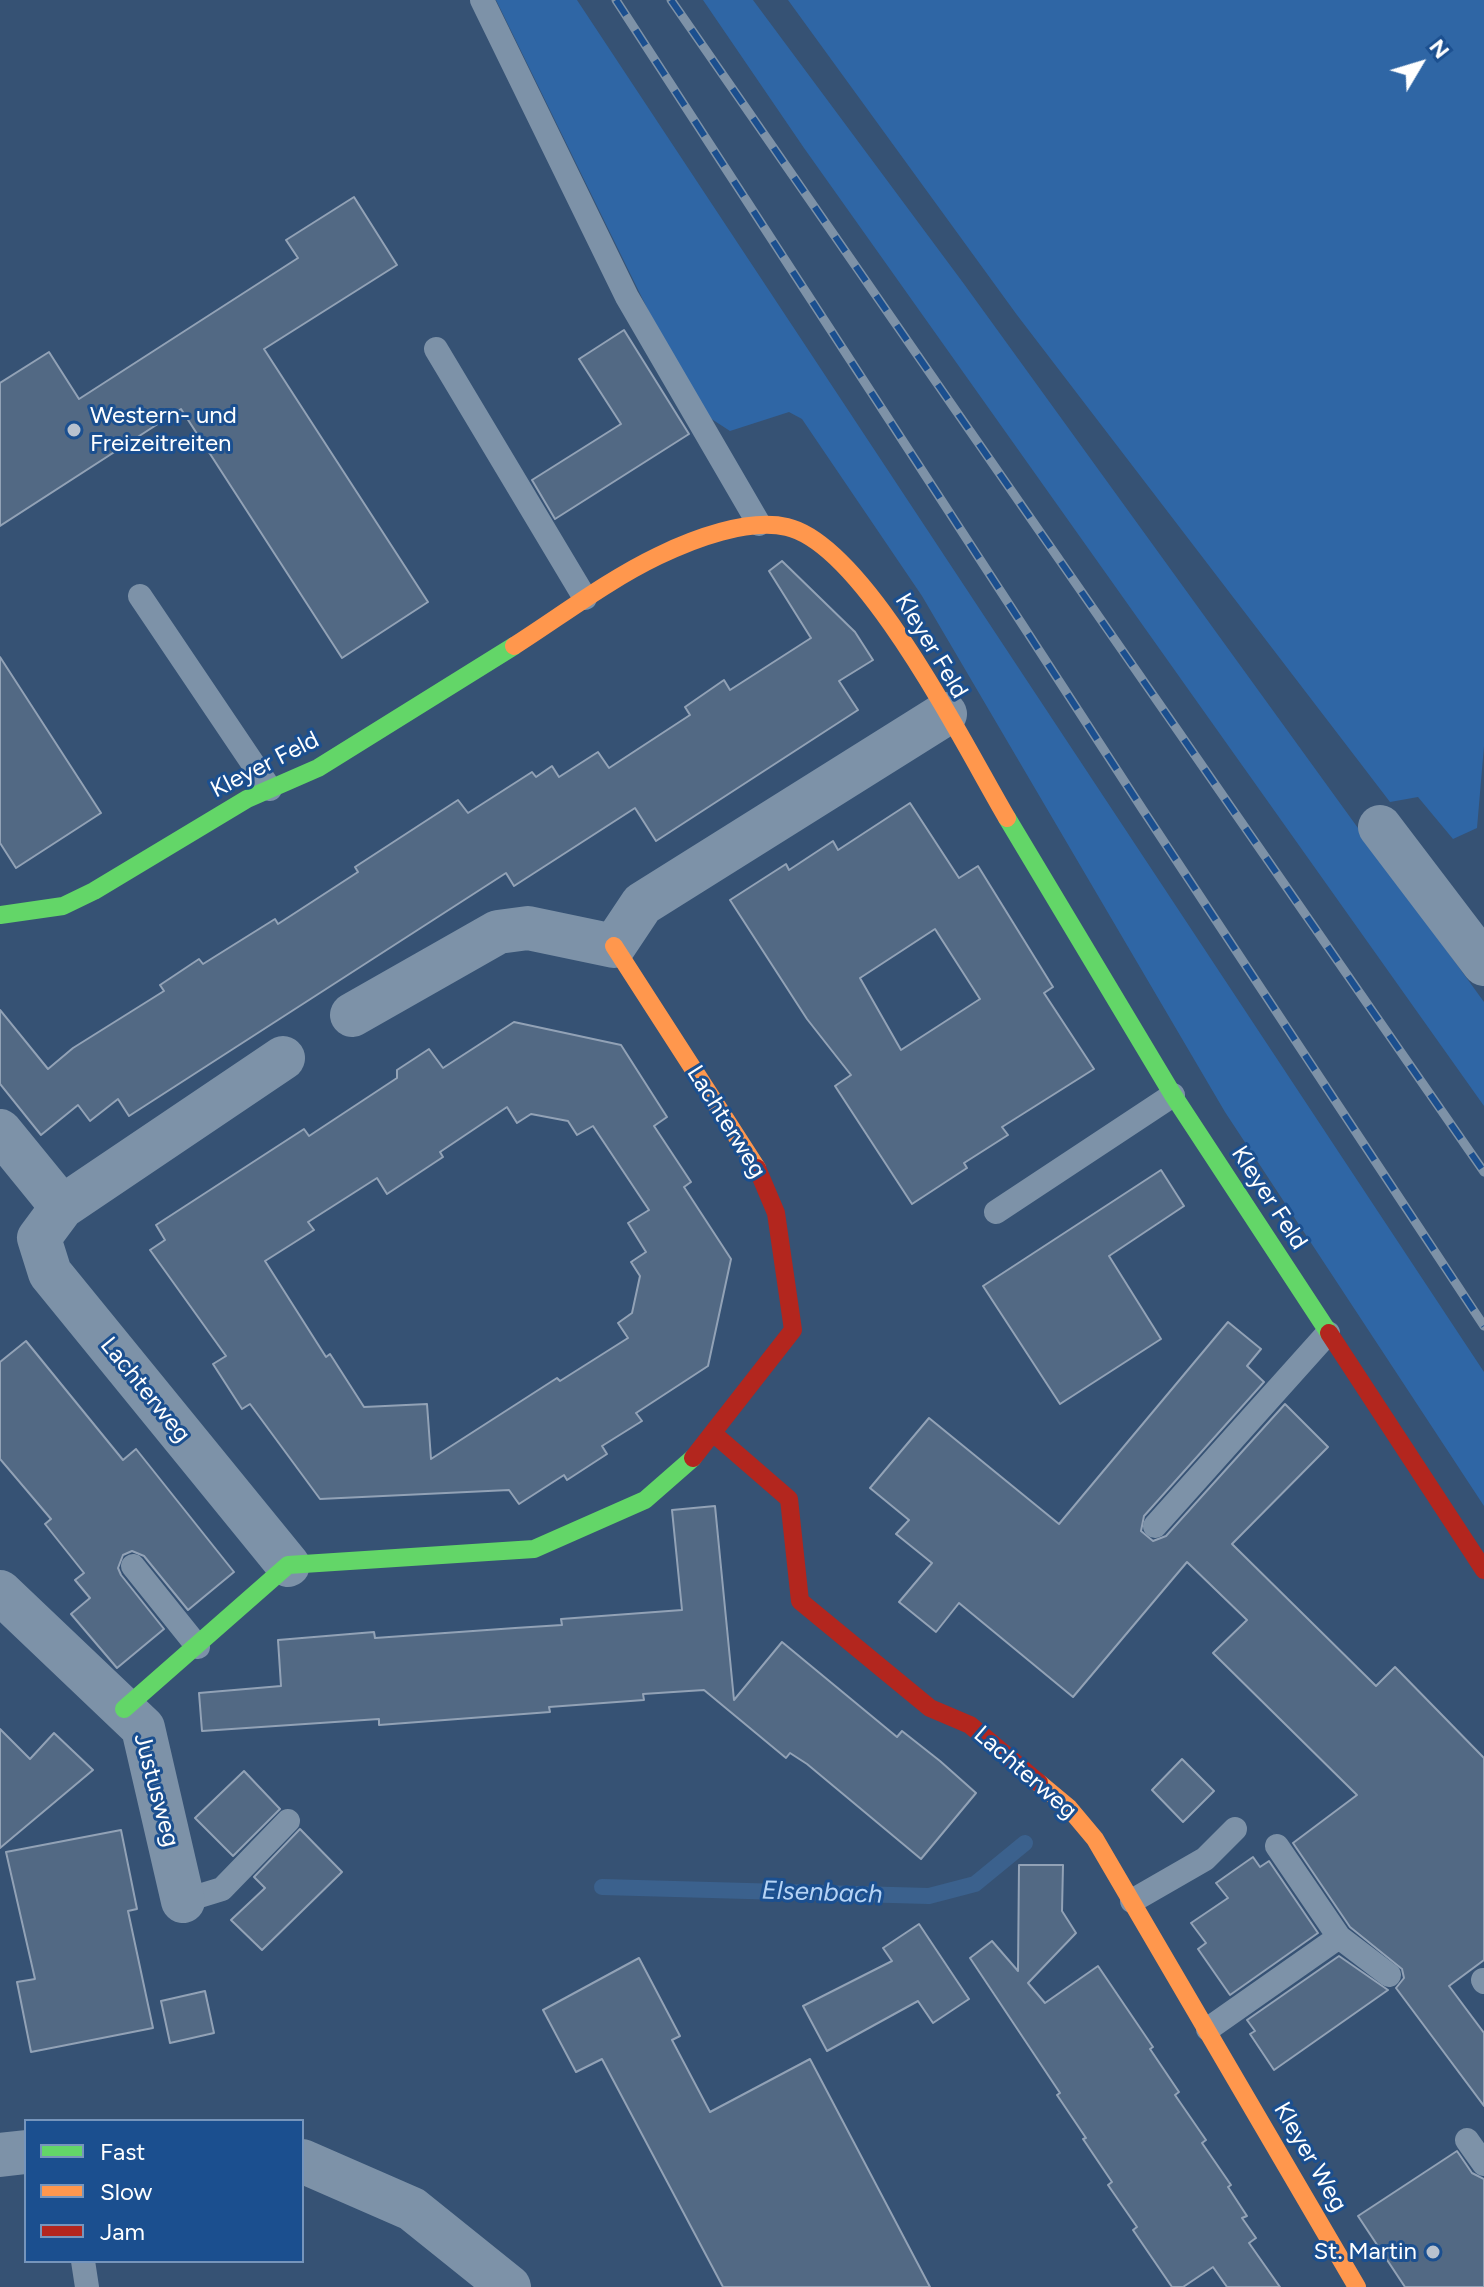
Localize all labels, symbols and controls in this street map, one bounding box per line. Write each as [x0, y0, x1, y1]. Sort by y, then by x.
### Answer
north arrow [1380, 24, 1460, 104]
text: N [1423, 34, 1455, 64]
place label: Western- und Freizeitreiten [90, 402, 237, 458]
marker: Western- und Freizeitreiten [65, 421, 83, 439]
street label: Kleyer Feld [888, 588, 974, 704]
street label: Kleyer Feld [206, 725, 324, 805]
street label: Lachterweg [680, 1060, 772, 1184]
street label: Kleyer Feld [1225, 1141, 1313, 1255]
street label: Lachterweg [94, 1332, 196, 1448]
street label: Lachterweg [968, 1720, 1082, 1826]
street label: Justusweg [127, 1730, 185, 1850]
water label: Elsenbach [761, 1875, 883, 1911]
street label: Kleyer Weg [1267, 2097, 1353, 2217]
legend [24, 2119, 304, 2263]
text: Fast [100, 2137, 145, 2166]
text: Slow [100, 2177, 152, 2206]
text: Jam [100, 2217, 145, 2246]
place label: St. Martin [1314, 2238, 1417, 2266]
marker: St. Martin [1424, 2243, 1442, 2261]

